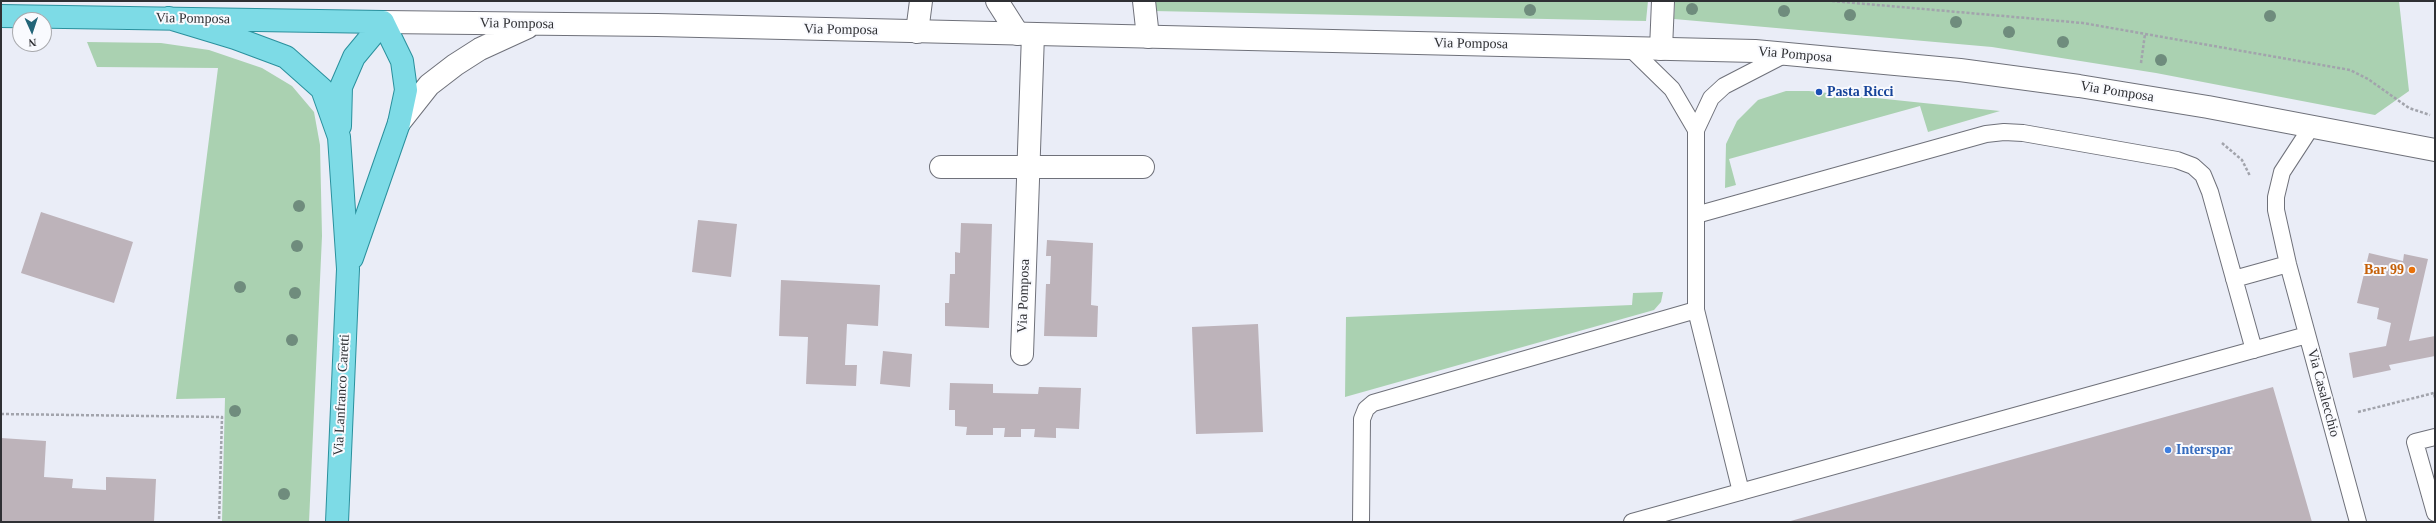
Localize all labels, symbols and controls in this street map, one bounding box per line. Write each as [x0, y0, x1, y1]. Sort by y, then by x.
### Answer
street label: Via Pomposa [156, 10, 230, 28]
north arrow [12, 12, 52, 52]
street label: Via Pomposa [480, 15, 554, 33]
street label: Via Pomposa [804, 21, 878, 39]
street label: Via Pomposa [1434, 35, 1508, 53]
text: N [28, 37, 37, 49]
street label: Via Pomposa [1757, 43, 1833, 67]
street label: Via Pomposa [2079, 78, 2155, 106]
place label: Pasta Ricci [1827, 84, 1893, 100]
marker: Pasta Ricci [1814, 87, 1824, 97]
street label: Via Pomposa [1014, 259, 1034, 333]
place label: Bar 99 [2364, 262, 2404, 278]
marker: Bar 99 [2407, 265, 2417, 275]
street label: Via Lanfranco Caretti [330, 334, 354, 456]
street label: Via Casalecchio [2303, 347, 2343, 439]
place label: Interspar [2176, 442, 2233, 458]
marker: Interspar [2163, 445, 2173, 455]

